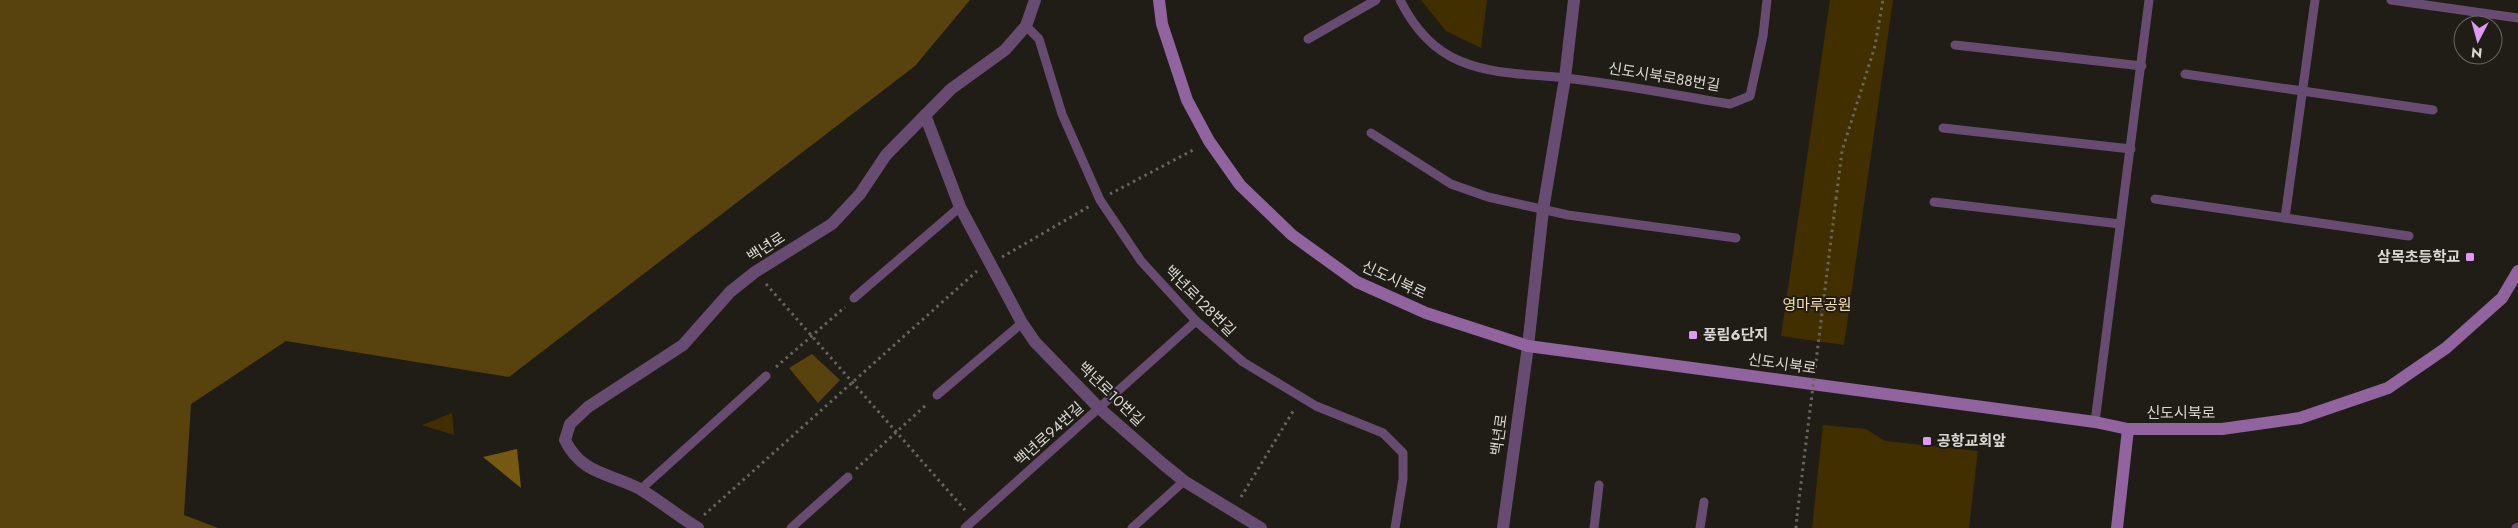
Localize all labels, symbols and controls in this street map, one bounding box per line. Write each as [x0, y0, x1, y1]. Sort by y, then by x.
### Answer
north arrow [2453, 15, 2503, 65]
text: N [2470, 42, 2483, 63]
street label: 신도시북로88번길 [1606, 57, 1722, 97]
street label: 백년로 [743, 226, 789, 268]
place label: 삼목초등학교 [2377, 246, 2460, 268]
marker: 삼목초등학교 [2464, 251, 2476, 263]
street label: 신도시북로 [1358, 255, 1430, 305]
street label: 백년로128번길 [1160, 261, 1240, 341]
park label: 영마루공원 [1782, 294, 1852, 316]
place label: 풍림6단지 [1703, 324, 1768, 346]
marker: 풍림6단지 [1687, 329, 1699, 341]
street label: 신도시북로 [1746, 348, 1818, 380]
street label: 백년로10번길 [1073, 357, 1149, 431]
street label: 백년로94번길 [1010, 397, 1088, 471]
street label: 신도시북로 [2146, 402, 2216, 424]
street label: 백년로 [1485, 413, 1513, 457]
place label: 공항교회앞 [1937, 430, 2006, 452]
marker: 공항교회앞 [1921, 435, 1933, 447]

